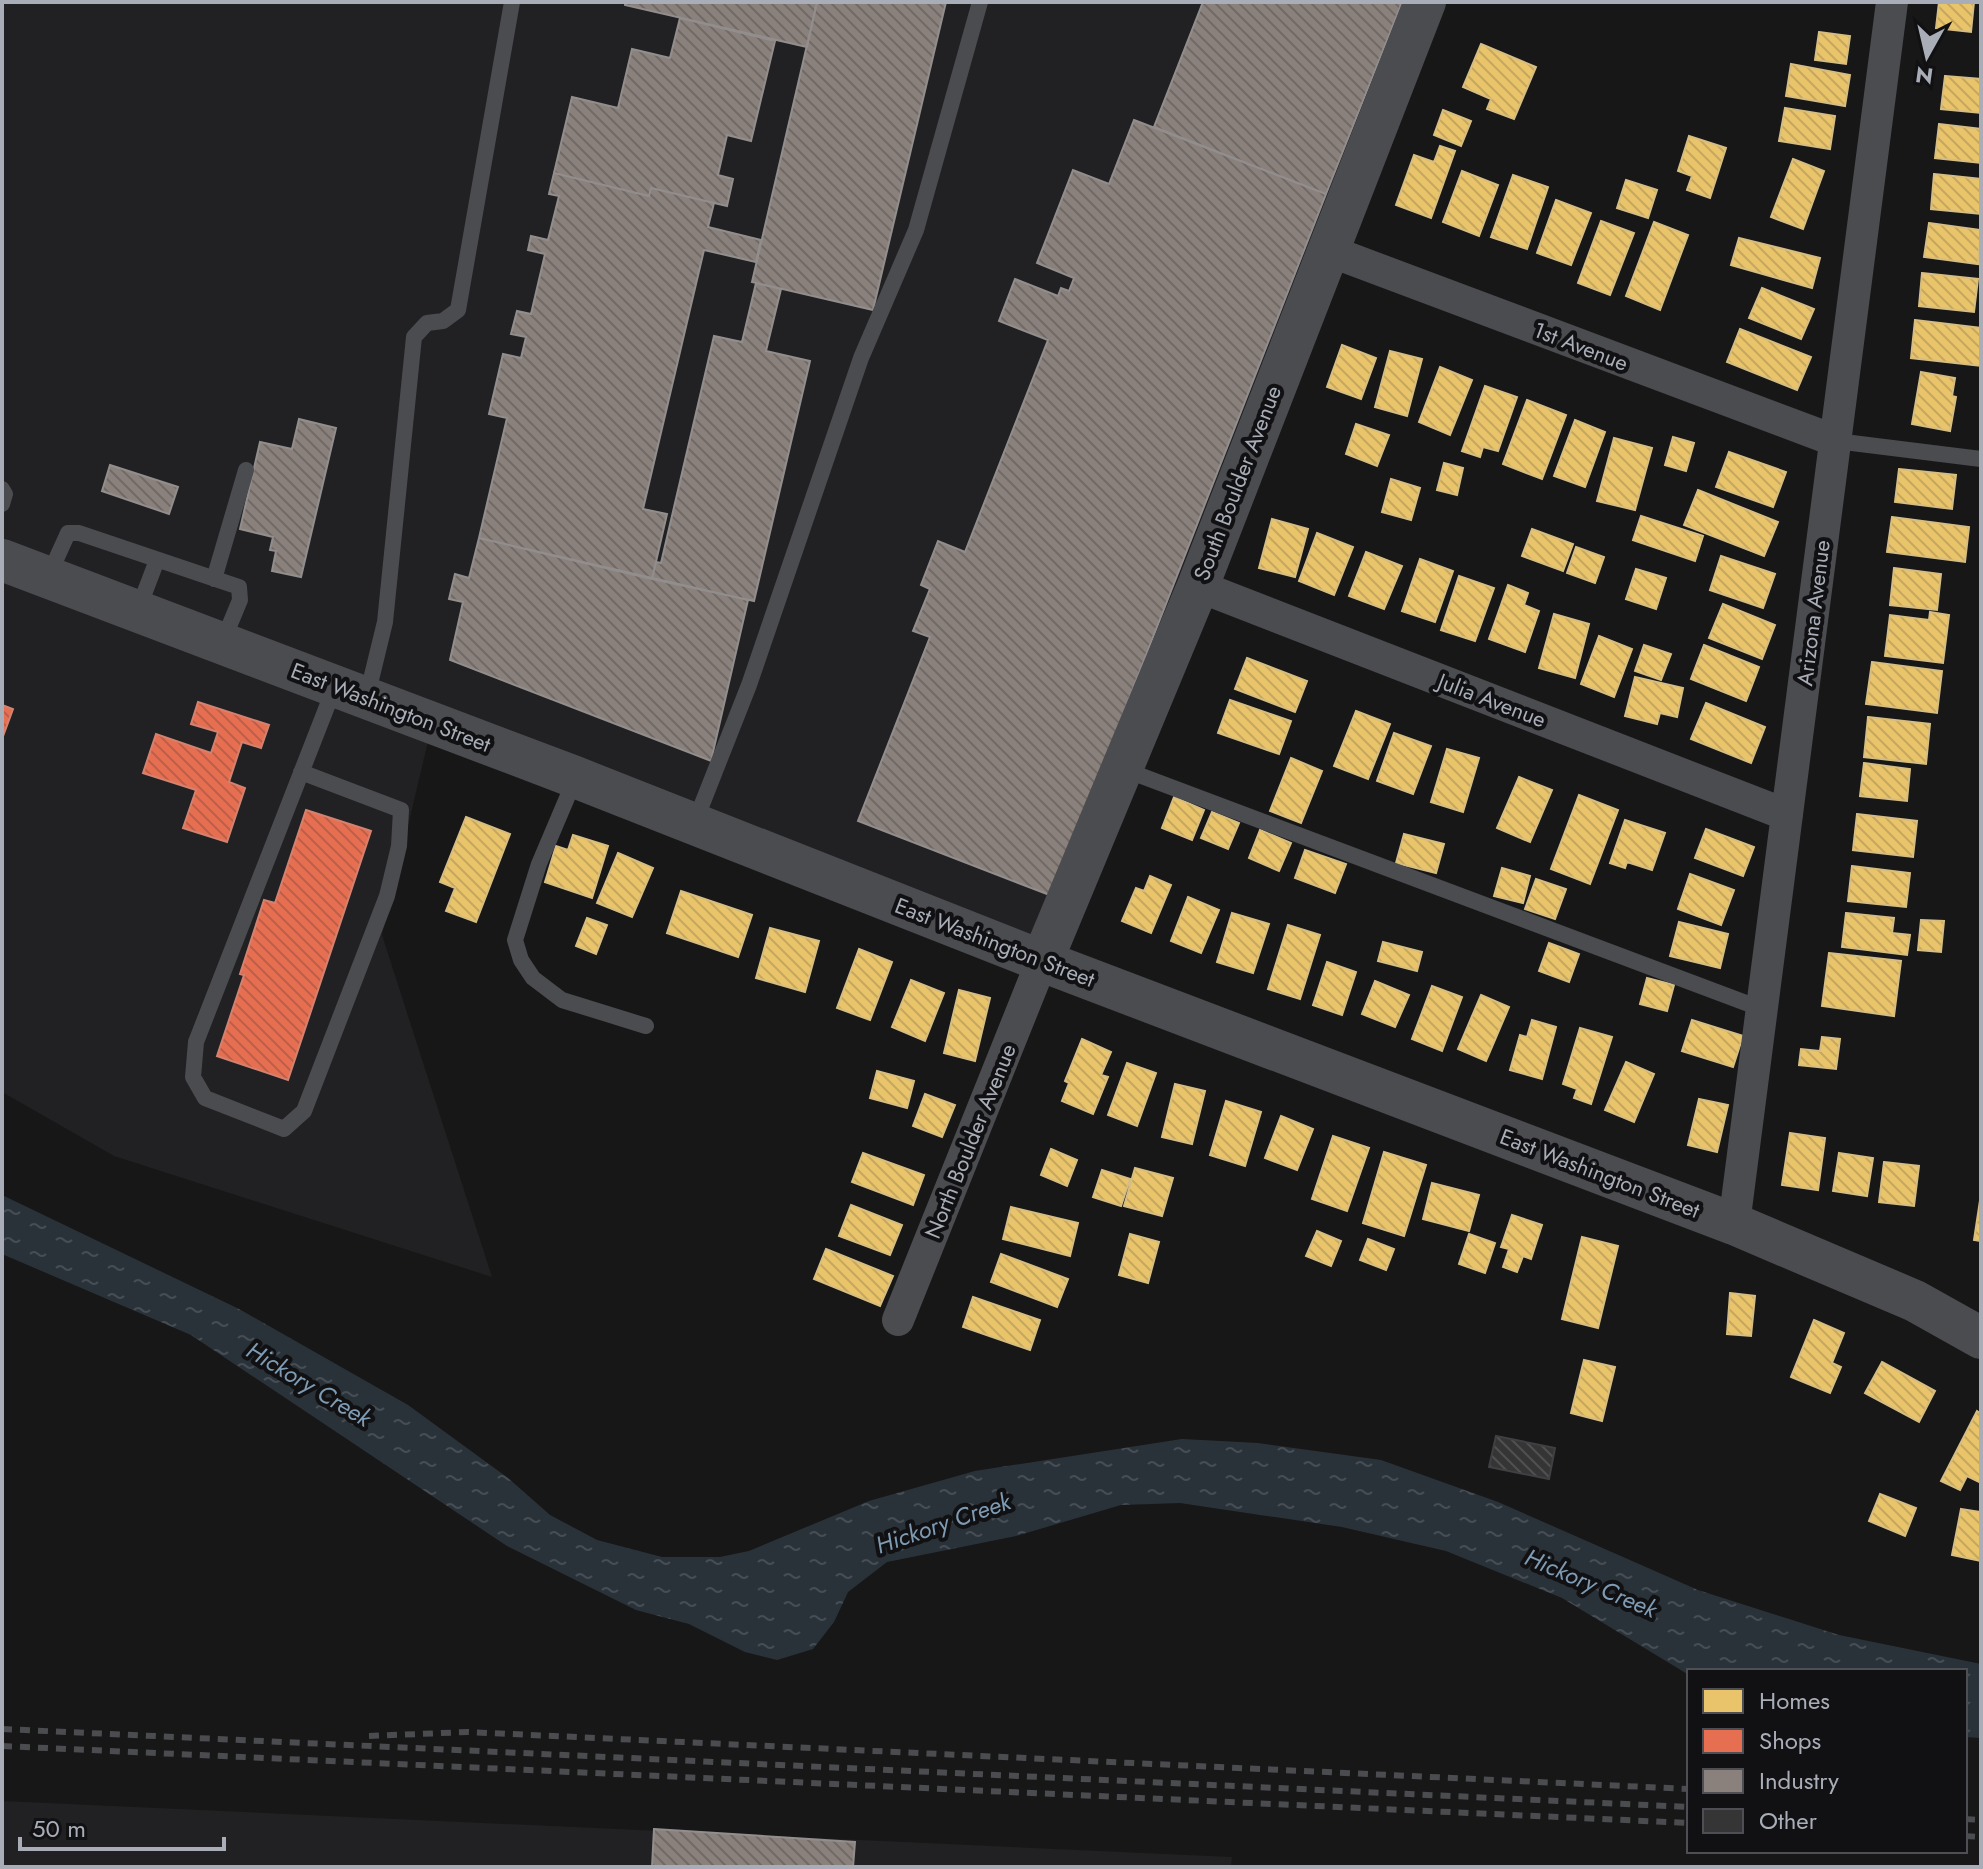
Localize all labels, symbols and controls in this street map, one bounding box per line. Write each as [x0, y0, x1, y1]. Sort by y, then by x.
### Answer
north arrow [1887, 16, 1967, 96]
text: N [1913, 59, 1935, 93]
street label: 1st Avenue [1529, 313, 1633, 379]
street label: South Boulder Avenue [1185, 381, 1289, 585]
street label: Arizona Avenue [1788, 538, 1838, 688]
street label: East Washington Street [286, 654, 496, 760]
street label: Julia Avenue [1431, 664, 1551, 735]
street label: East Washington Street [890, 889, 1100, 995]
street label: North Boulder Avenue [916, 1039, 1024, 1243]
street label: East Washington Street [1495, 1120, 1705, 1226]
water label: Hickory Creek [240, 1333, 380, 1436]
water label: Hickory Creek [871, 1483, 1017, 1562]
water label: Hickory Creek [1520, 1539, 1664, 1627]
legend [1687, 1669, 1967, 1853]
text: Homes [1759, 1683, 1830, 1718]
text: Shops [1759, 1723, 1821, 1758]
text: Industry [1759, 1763, 1839, 1798]
scale bar [20, 1801, 224, 1851]
text: Other [1759, 1803, 1818, 1838]
text: 50 m [32, 1811, 86, 1846]

